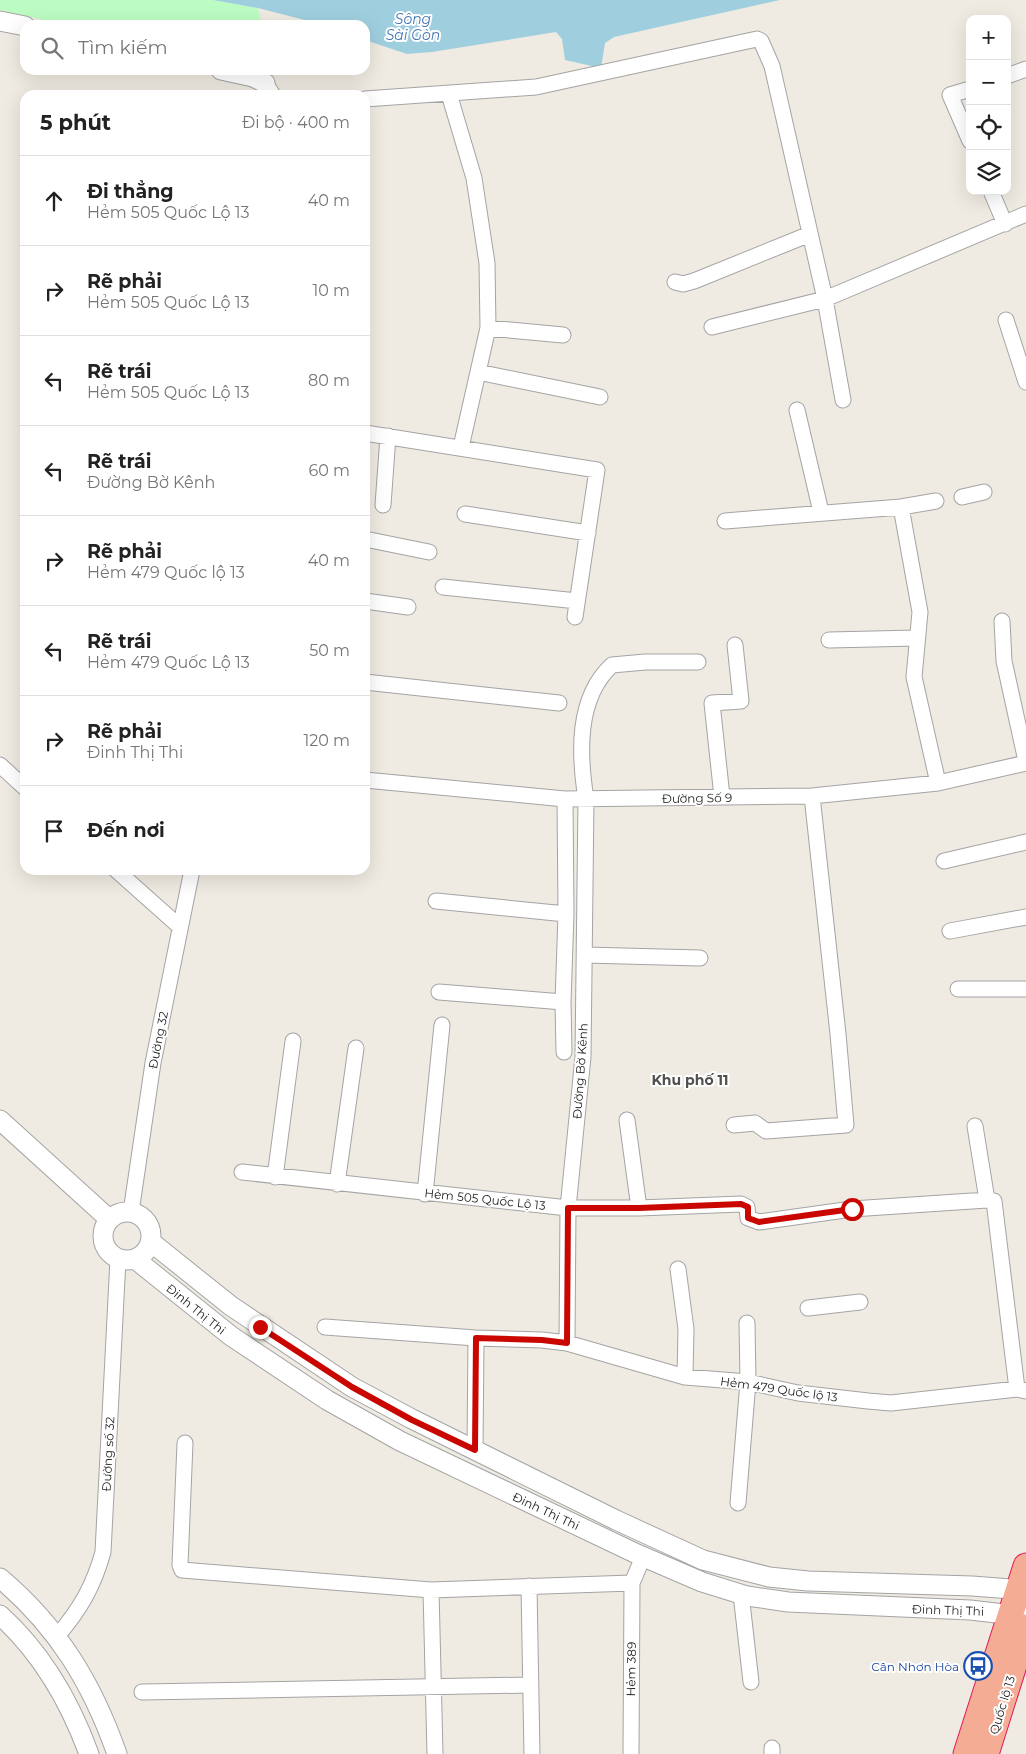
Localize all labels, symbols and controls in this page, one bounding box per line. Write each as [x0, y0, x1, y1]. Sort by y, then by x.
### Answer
water label: Sông Sài Gòn [386, 10, 440, 44]
map controls [966, 15, 1011, 195]
button: + [966, 15, 1011, 60]
search box [20, 20, 370, 75]
icon: search [38, 34, 66, 62]
text: Tìm kiếm [78, 36, 168, 59]
button: − [966, 60, 1011, 105]
button: locate [966, 105, 1011, 150]
text: 5 phút [40, 110, 111, 135]
text: Đi bộ · 400 m [242, 113, 350, 132]
button: layers [966, 150, 1011, 195]
text: Đi thẳng [87, 180, 174, 203]
icon: ahead [40, 187, 68, 215]
text: 40 m [308, 191, 350, 210]
text: Hẻm 505 Quốc Lộ 13 [87, 203, 249, 222]
text: Rẽ phải [87, 270, 162, 293]
icon: right [40, 277, 68, 305]
text: 10 m [312, 281, 350, 300]
text: Hẻm 505 Quốc Lộ 13 [87, 293, 249, 312]
text: Rẽ trái [87, 360, 152, 383]
icon: left [40, 367, 68, 395]
text: 80 m [308, 371, 350, 390]
text: Hẻm 505 Quốc Lộ 13 [87, 383, 249, 402]
text: Rẽ trái [87, 450, 152, 473]
icon: left [40, 457, 68, 485]
text: 60 m [308, 461, 350, 480]
text: Đường Bờ Kênh [87, 473, 215, 492]
text: Rẽ phải [87, 540, 162, 563]
icon: right [40, 547, 68, 575]
text: 40 m [308, 551, 350, 570]
text: Hẻm 479 Quốc lộ 13 [87, 563, 245, 582]
text: Rẽ trái [87, 630, 152, 653]
icon: left [40, 637, 68, 665]
text: 50 m [309, 641, 350, 660]
text: Hẻm 479 Quốc Lộ 13 [87, 653, 250, 672]
text: Rẽ phải [87, 720, 162, 743]
icon: right [40, 727, 68, 755]
text: 120 m [303, 731, 350, 750]
text: Đinh Thị Thi [87, 743, 183, 762]
street label: Đường Số 9 [662, 790, 732, 806]
icon: arrive [40, 817, 68, 845]
text: Đến nơi [87, 819, 165, 842]
street label: Đường 32 [145, 1010, 171, 1070]
street label: Đường Bờ Kênh [569, 1022, 591, 1120]
district label: Khu phố 11 [651, 1071, 729, 1089]
street label: Hẻm 505 Quốc Lộ 13 [424, 1185, 547, 1213]
route start [841, 1198, 864, 1221]
street label: Đinh Thị Thi [163, 1280, 229, 1338]
route end [249, 1316, 272, 1339]
street label: Hẻm 479 Quốc lộ 13 [719, 1373, 839, 1405]
street label: Đường số 32 [99, 1416, 117, 1492]
street label: Đinh Thị Thi [510, 1489, 582, 1533]
street label: Đinh Thị Thi [912, 1601, 984, 1619]
street label: Hẻm 389 [623, 1642, 639, 1696]
bus stop icon: Cân Nhơn Hòa [963, 1651, 993, 1681]
place label: Cân Nhơn Hòa [871, 1659, 959, 1674]
street label: Quốc lộ 13 [986, 1674, 1018, 1736]

